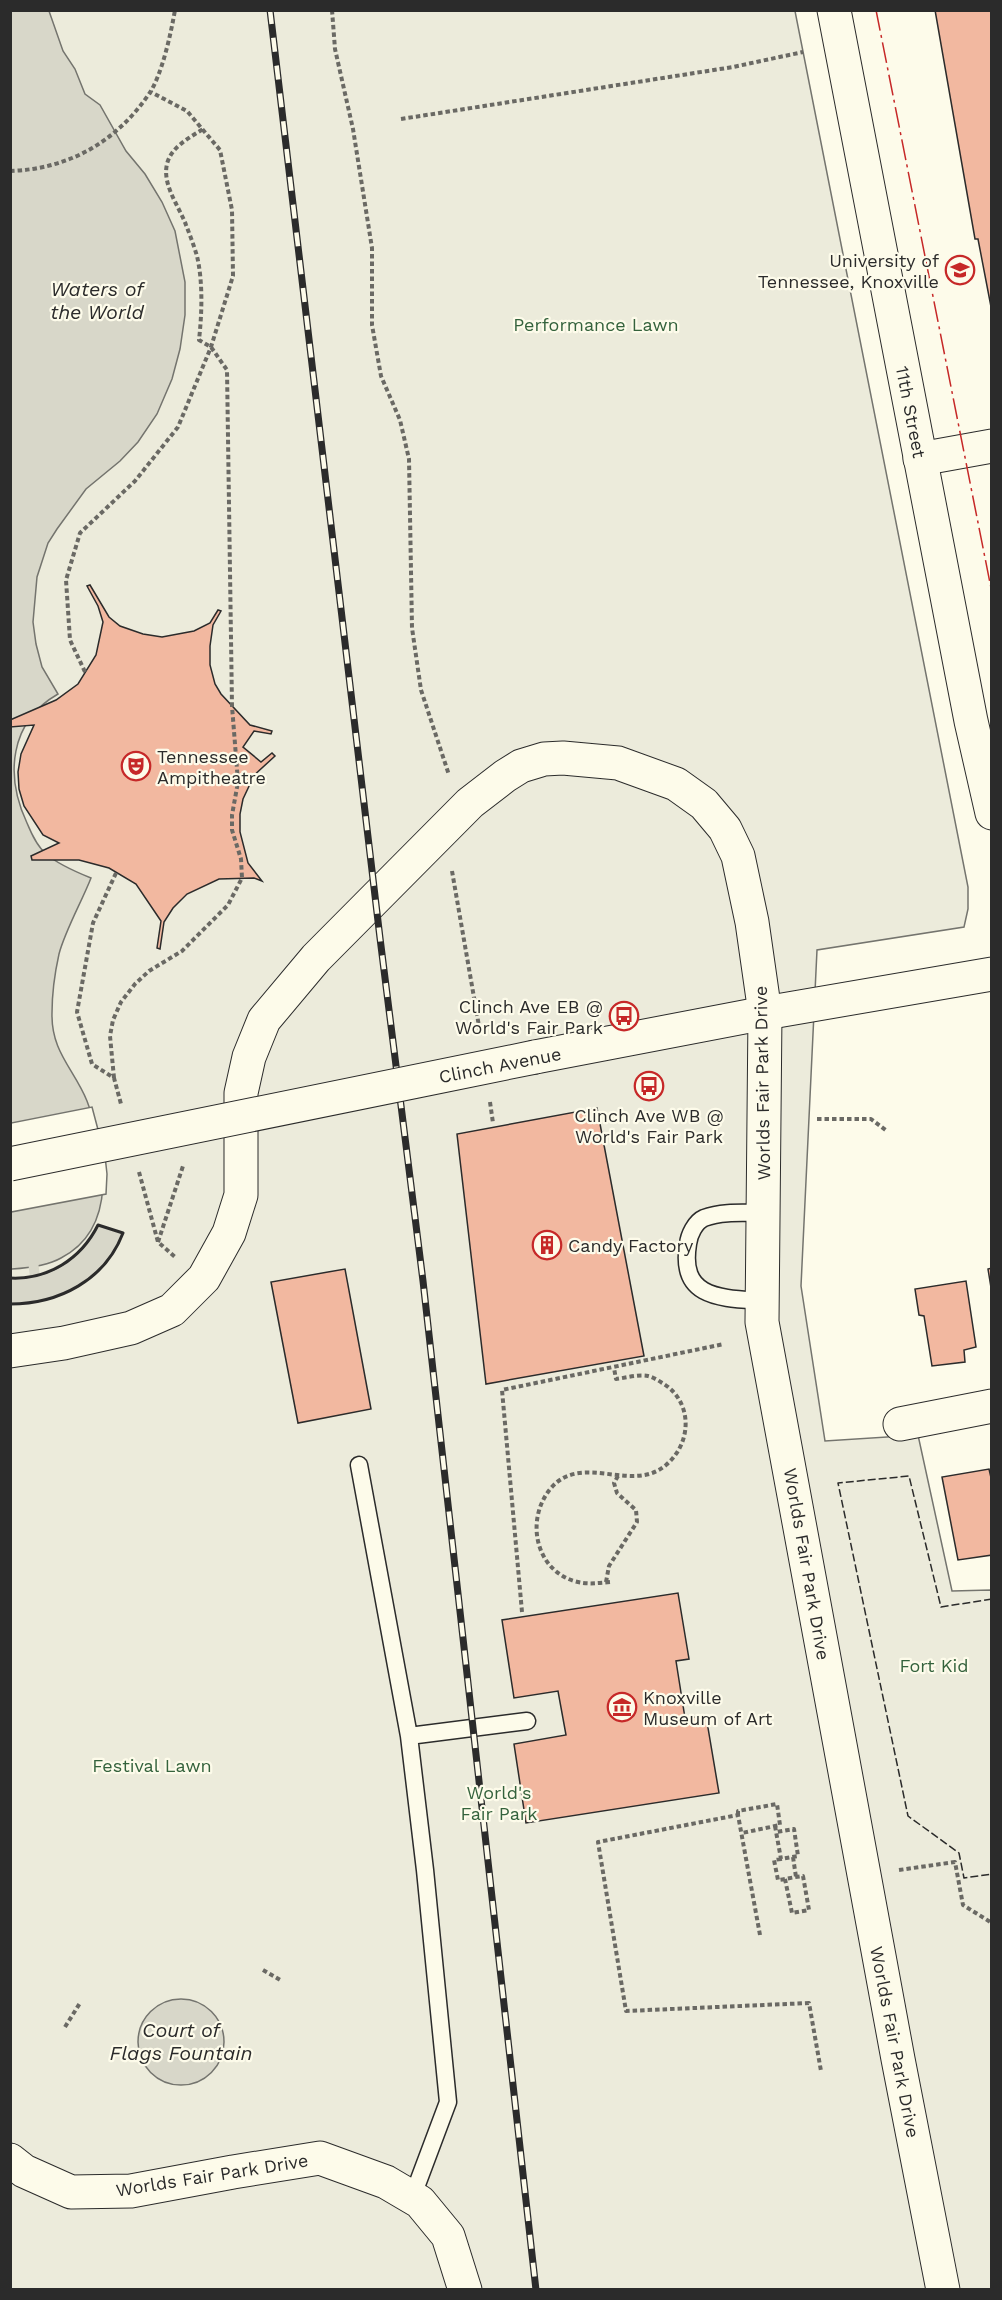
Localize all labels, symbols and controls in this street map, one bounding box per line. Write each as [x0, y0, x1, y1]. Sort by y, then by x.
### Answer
place label: University of Tennessee, Knoxville [758, 250, 939, 292]
school or university icon: University of Tennessee, Knoxville [944, 254, 976, 286]
water label: Waters of the World [50, 277, 146, 324]
park label: Performance Lawn [513, 314, 679, 335]
street label: 11th Street [892, 364, 930, 460]
place label: Tennessee Ampitheatre [157, 746, 266, 788]
theatre icon: Tennessee Ampitheatre [120, 750, 152, 782]
street label: Worlds Fair Park Drive [750, 986, 774, 1180]
place label: Clinch Ave EB @ World's Fair Park [455, 996, 603, 1038]
bus stop icon: Clinch Ave EB @ World's Fair Park [608, 1000, 640, 1032]
street label: Clinch Avenue [437, 1043, 563, 1087]
bus stop icon: Clinch Ave WB @ World's Fair Park [633, 1070, 665, 1102]
place label: Clinch Ave WB @ World's Fair Park [574, 1105, 724, 1147]
building icon: Candy Factory [531, 1229, 563, 1261]
place label: Candy Factory [568, 1235, 694, 1256]
street label: Worlds Fair Park Drive [780, 1466, 834, 1662]
park label: Fort Kid [899, 1655, 969, 1676]
place label: Knoxville Museum of Art [643, 1687, 773, 1729]
museum icon: Knoxville Museum of Art [606, 1691, 638, 1723]
park label: Festival Lawn [92, 1755, 212, 1776]
park label: World's Fair Park [461, 1782, 537, 1824]
street label: Worlds Fair Park Drive [866, 1944, 924, 2140]
water label: Court of Flags Fountain [110, 2018, 252, 2065]
street label: Worlds Fair Park Drive [114, 2149, 310, 2201]

